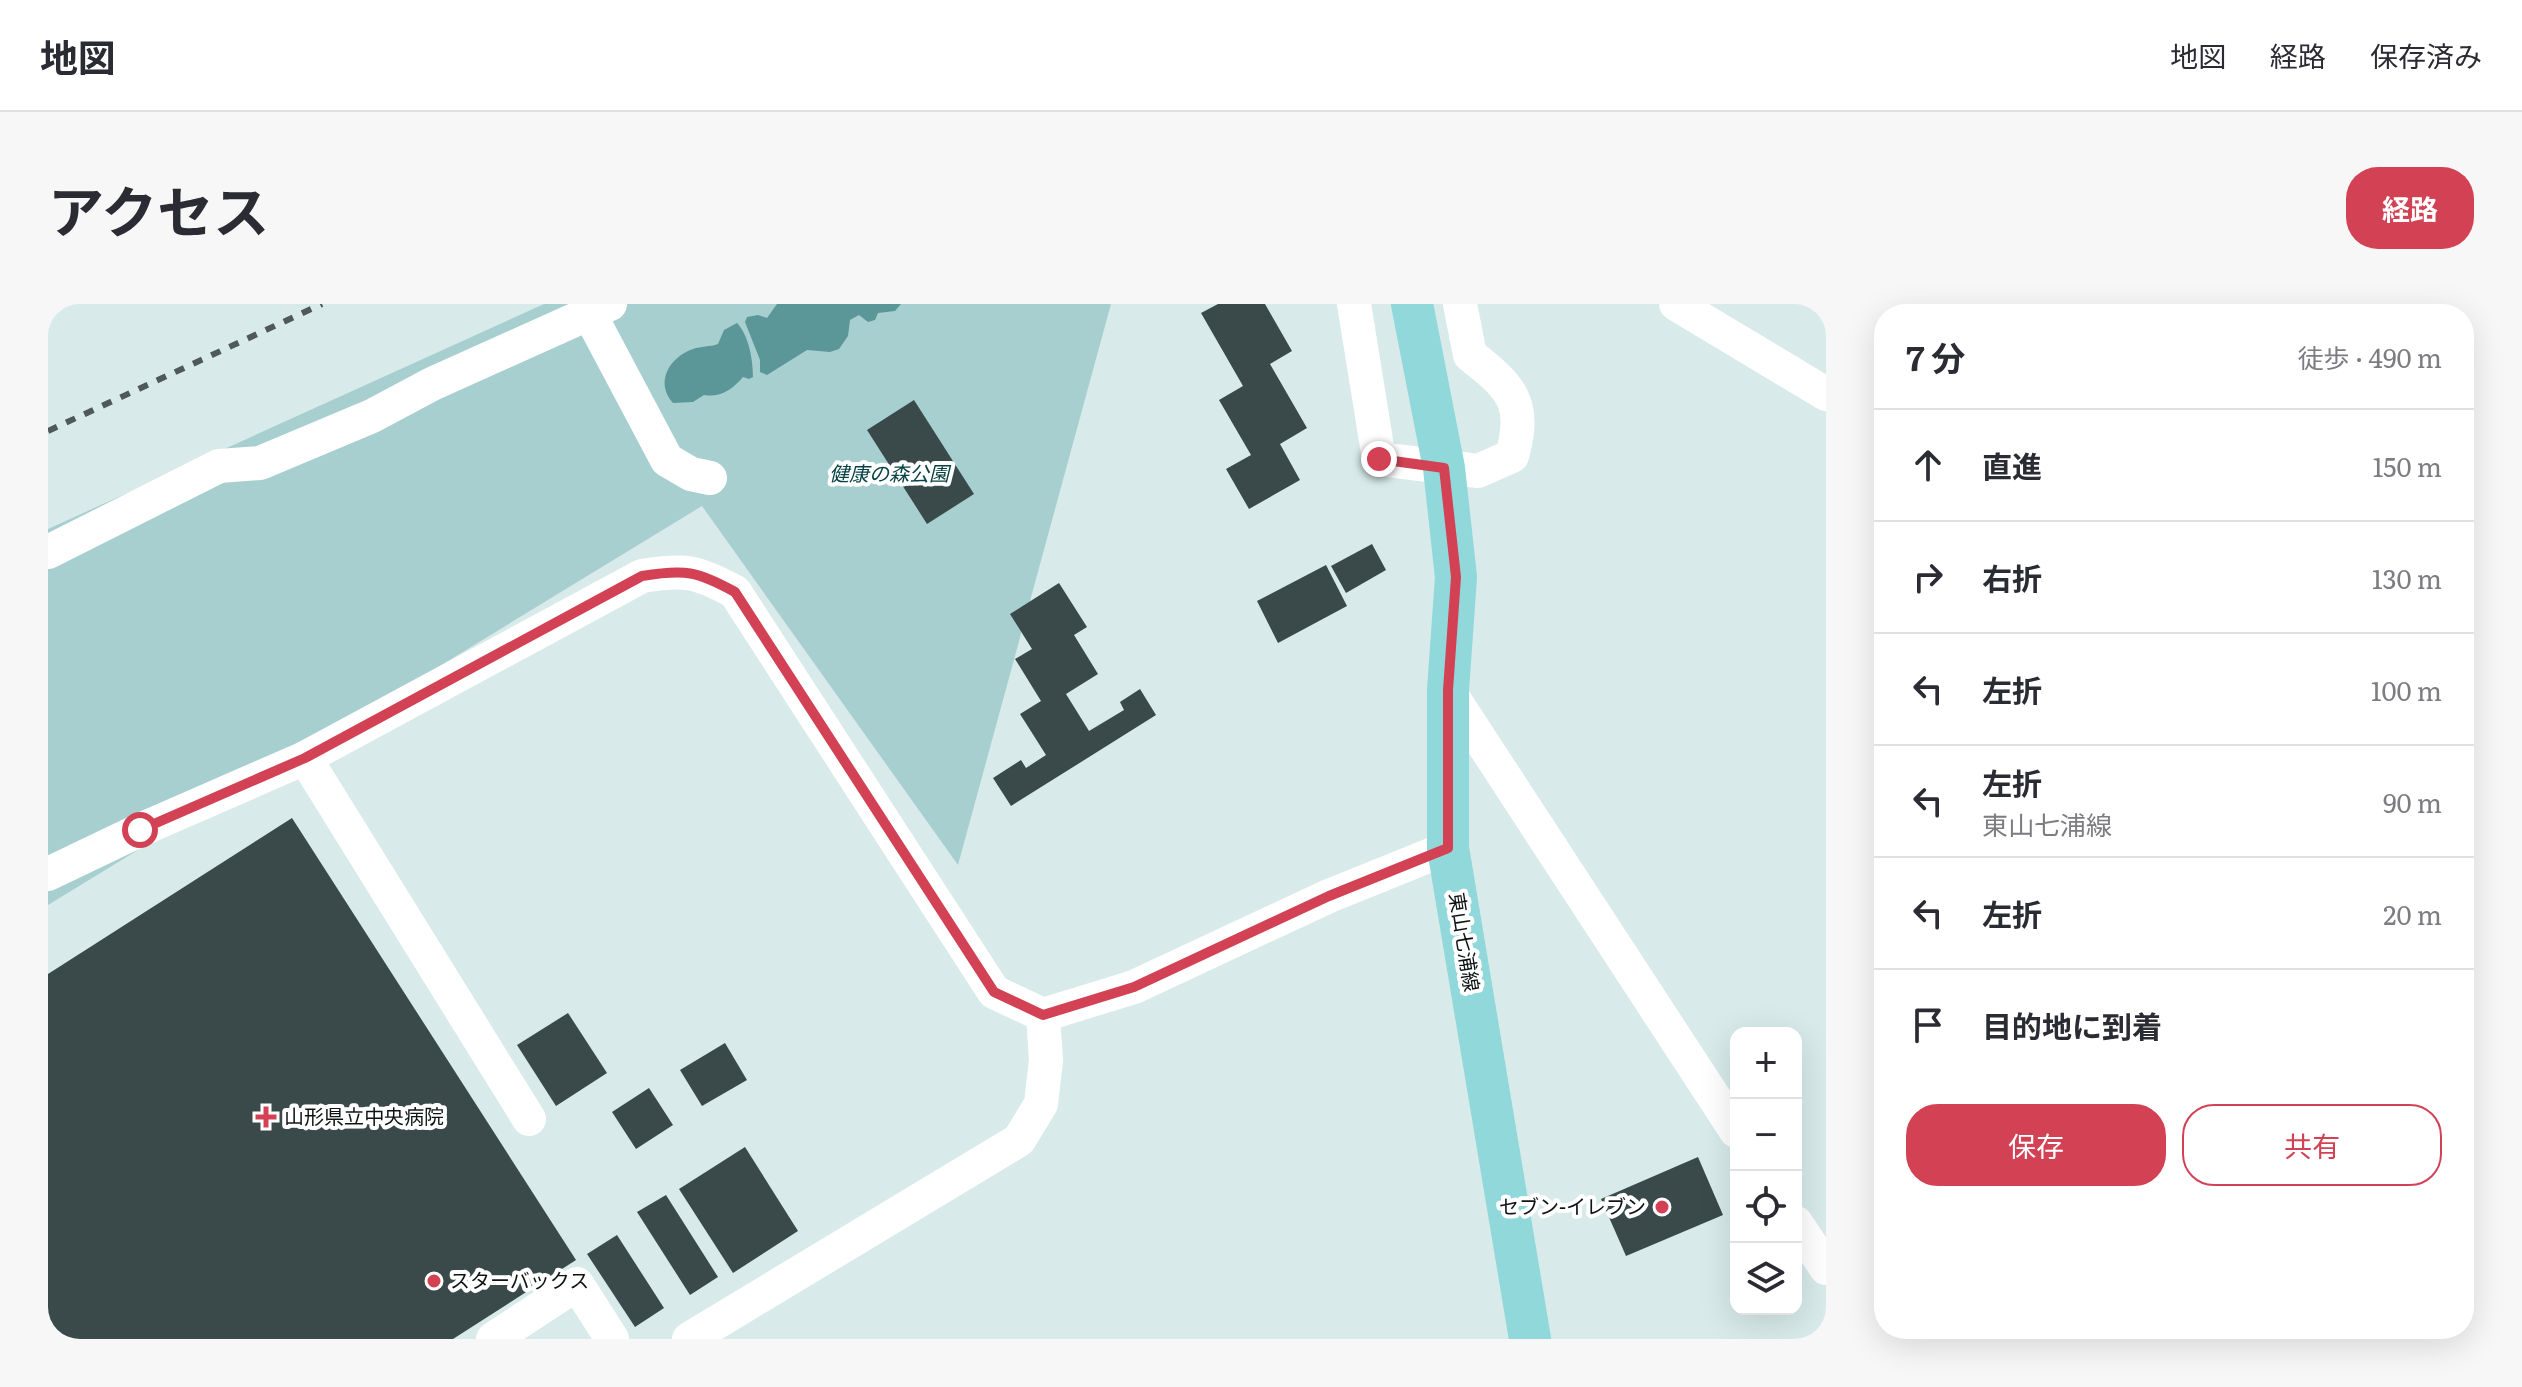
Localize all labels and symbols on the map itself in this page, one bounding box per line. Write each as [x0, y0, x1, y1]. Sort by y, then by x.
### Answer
route end [1361, 441, 1397, 477]
park label: 健康の森公園 [829, 457, 952, 487]
route start [122, 812, 158, 848]
street label: 東山七浦線 [1443, 890, 1489, 993]
place label: 山形県立中央病院 [284, 1100, 444, 1130]
marker: 山形県立中央病院 [255, 1106, 277, 1128]
place label: セブン-イレブン [1499, 1190, 1646, 1220]
marker: セブン-イレブン [1653, 1198, 1671, 1216]
place label: スターバックス [450, 1264, 589, 1294]
marker: スターバックス [425, 1272, 443, 1290]

